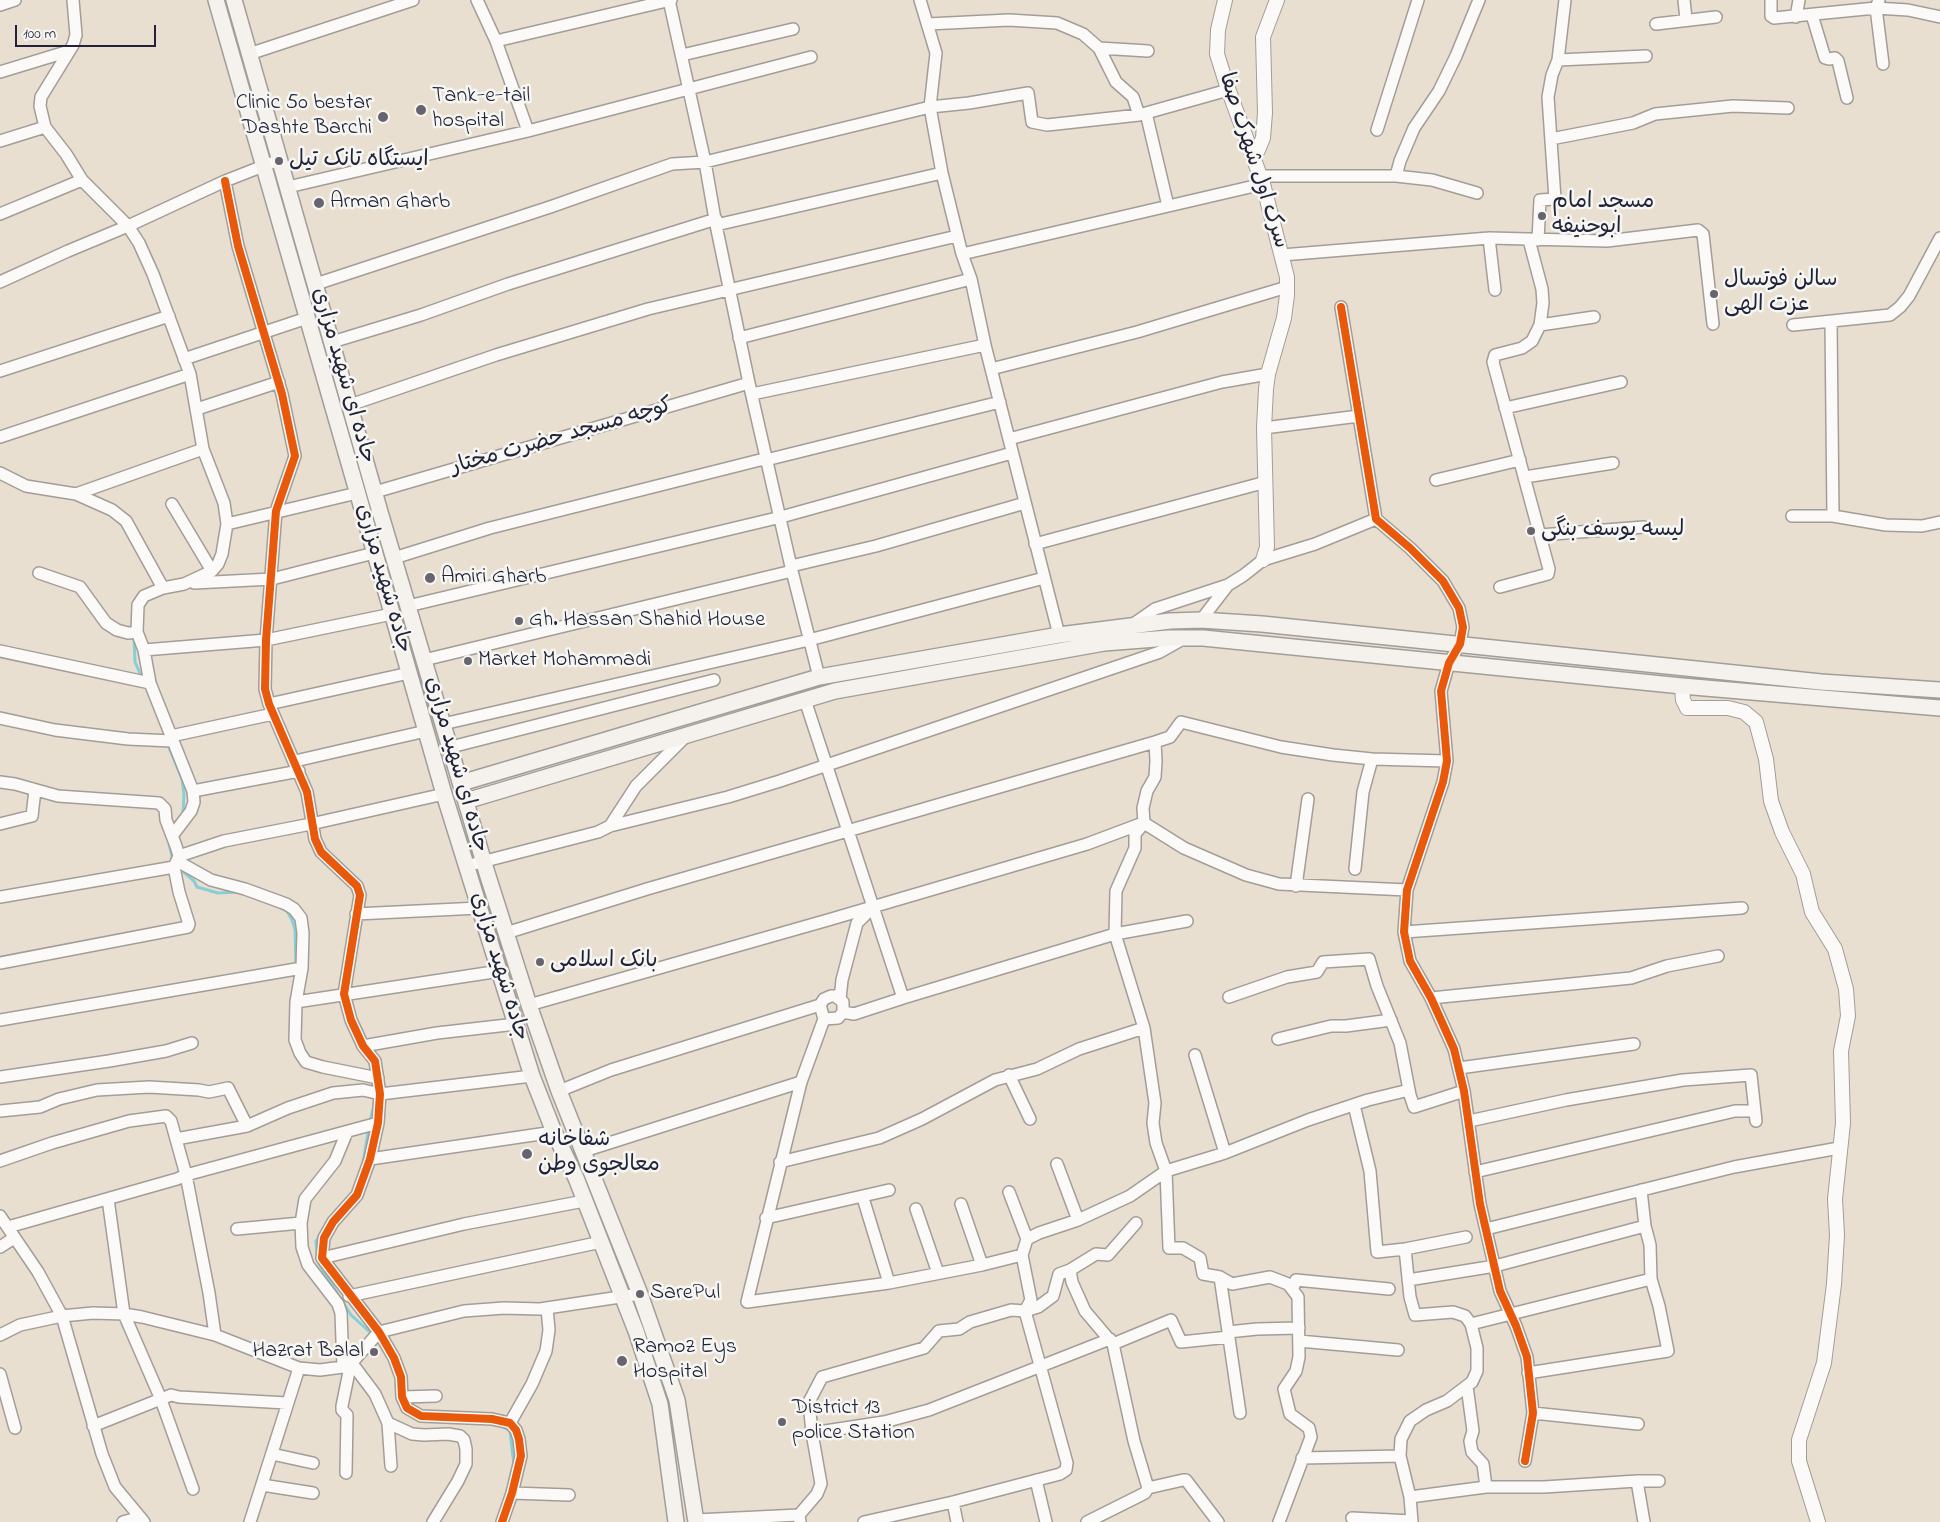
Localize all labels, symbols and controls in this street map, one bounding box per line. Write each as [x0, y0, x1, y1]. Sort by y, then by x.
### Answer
scale bar [18, 15, 159, 47]
text: 100 m [23, 23, 56, 45]
street label: سرک اول شهرک صفا [1211, 70, 1293, 252]
place label: Tank-e-tail hospital [432, 84, 530, 136]
place label: Clinic 50 bestar Dashte Barchi [236, 91, 372, 142]
marker: Tank-e-tail hospital [414, 103, 428, 117]
marker: Clinic 50 bestar Dashte Barchi [376, 110, 390, 124]
place label: ایستگاه تانک تیل [289, 148, 429, 174]
marker: ایستگاه تانک تیل [273, 155, 285, 167]
place label: Arman Gharb [330, 190, 450, 216]
place label: مسجد امام ابوحنیفه [1552, 190, 1654, 242]
marker: Arman Gharb [312, 196, 326, 210]
marker: مسجد امام ابوحنیفه [1536, 210, 1548, 222]
place label: سالن فوتسال عزت الهی [1724, 268, 1838, 320]
street label: جاده ای شهید مزاری [304, 285, 380, 467]
marker: سالن فوتسال عزت الهی [1708, 288, 1720, 300]
street label: کوچه مسجد حضرت مختار [448, 394, 676, 482]
street label: جاده شهید مزاری [348, 501, 416, 657]
place label: لیسه یوسف بنگی [1541, 518, 1684, 544]
marker: لیسه یوسف بنگی [1525, 525, 1537, 537]
place label: Amiri Gharb [441, 565, 546, 591]
marker: Amiri Gharb [423, 571, 437, 585]
place label: Gh. Hassan Shahid House [529, 608, 765, 634]
marker: Gh. Hassan Shahid House [513, 615, 525, 627]
place label: Market Mohammadi [478, 648, 651, 674]
marker: Market Mohammadi [462, 655, 474, 667]
street label: جاده ای شهید مزاری [417, 674, 493, 856]
street label: جاده شهید مزاری [463, 890, 533, 1044]
place label: بانک اسلامی [550, 949, 658, 975]
marker: بانک اسلامی [534, 956, 546, 968]
place label: شفاخانه معالجوی وطن [538, 1128, 660, 1180]
marker: شفاخانه معالجوی وطن [520, 1147, 534, 1161]
place label: SarePul [650, 1281, 720, 1307]
marker: SarePul [634, 1288, 646, 1300]
place label: Ramoz Eys Hospital [633, 1335, 737, 1386]
place label: Hazrat Balal [253, 1339, 364, 1365]
marker: Hazrat Balal [368, 1346, 380, 1358]
marker: Ramoz Eys Hospital [615, 1354, 629, 1368]
place label: District 13 police Station [792, 1396, 915, 1448]
marker: District 13 police Station [776, 1416, 788, 1428]

